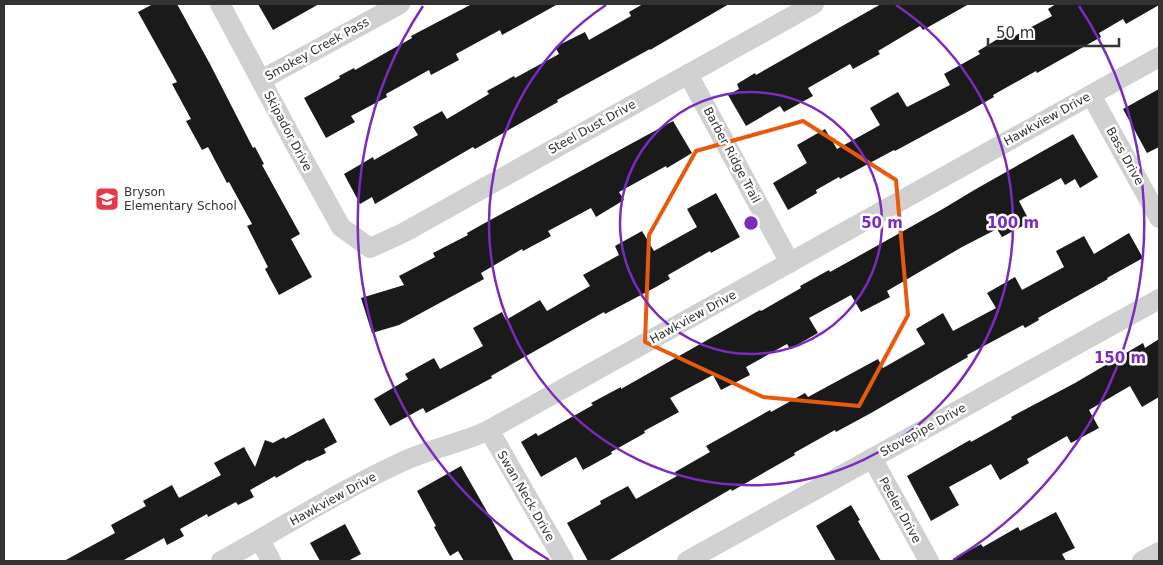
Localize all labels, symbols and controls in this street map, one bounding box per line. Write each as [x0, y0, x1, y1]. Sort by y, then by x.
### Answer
street label: Smokey Creek Pass [263, 15, 371, 83]
scale bar [988, 15, 1119, 47]
text: 50 m [996, 24, 1034, 42]
street label: Skipador Drive [261, 89, 315, 173]
street label: Hawkview Drive [1001, 89, 1093, 149]
street label: Steel Dust Drive [546, 97, 638, 157]
street label: Barber Ridge Trail [701, 105, 763, 205]
street label: Bass Drive [1103, 125, 1147, 187]
place label: Bryson Elementary School [124, 185, 237, 213]
school or university icon: Bryson Elementary School [94, 186, 120, 212]
centre of rings [742, 214, 760, 232]
text: 50 m [861, 214, 903, 232]
text: 100 m [987, 214, 1039, 232]
street label: Hawkview Drive [647, 287, 739, 347]
text: 150 m [1094, 349, 1146, 367]
street label: Stovepipe Drive [878, 401, 968, 459]
street label: Swan Neck Drive [494, 448, 558, 544]
street label: Hawkview Drive [287, 469, 379, 529]
street label: Peeler Drive [876, 475, 924, 545]

